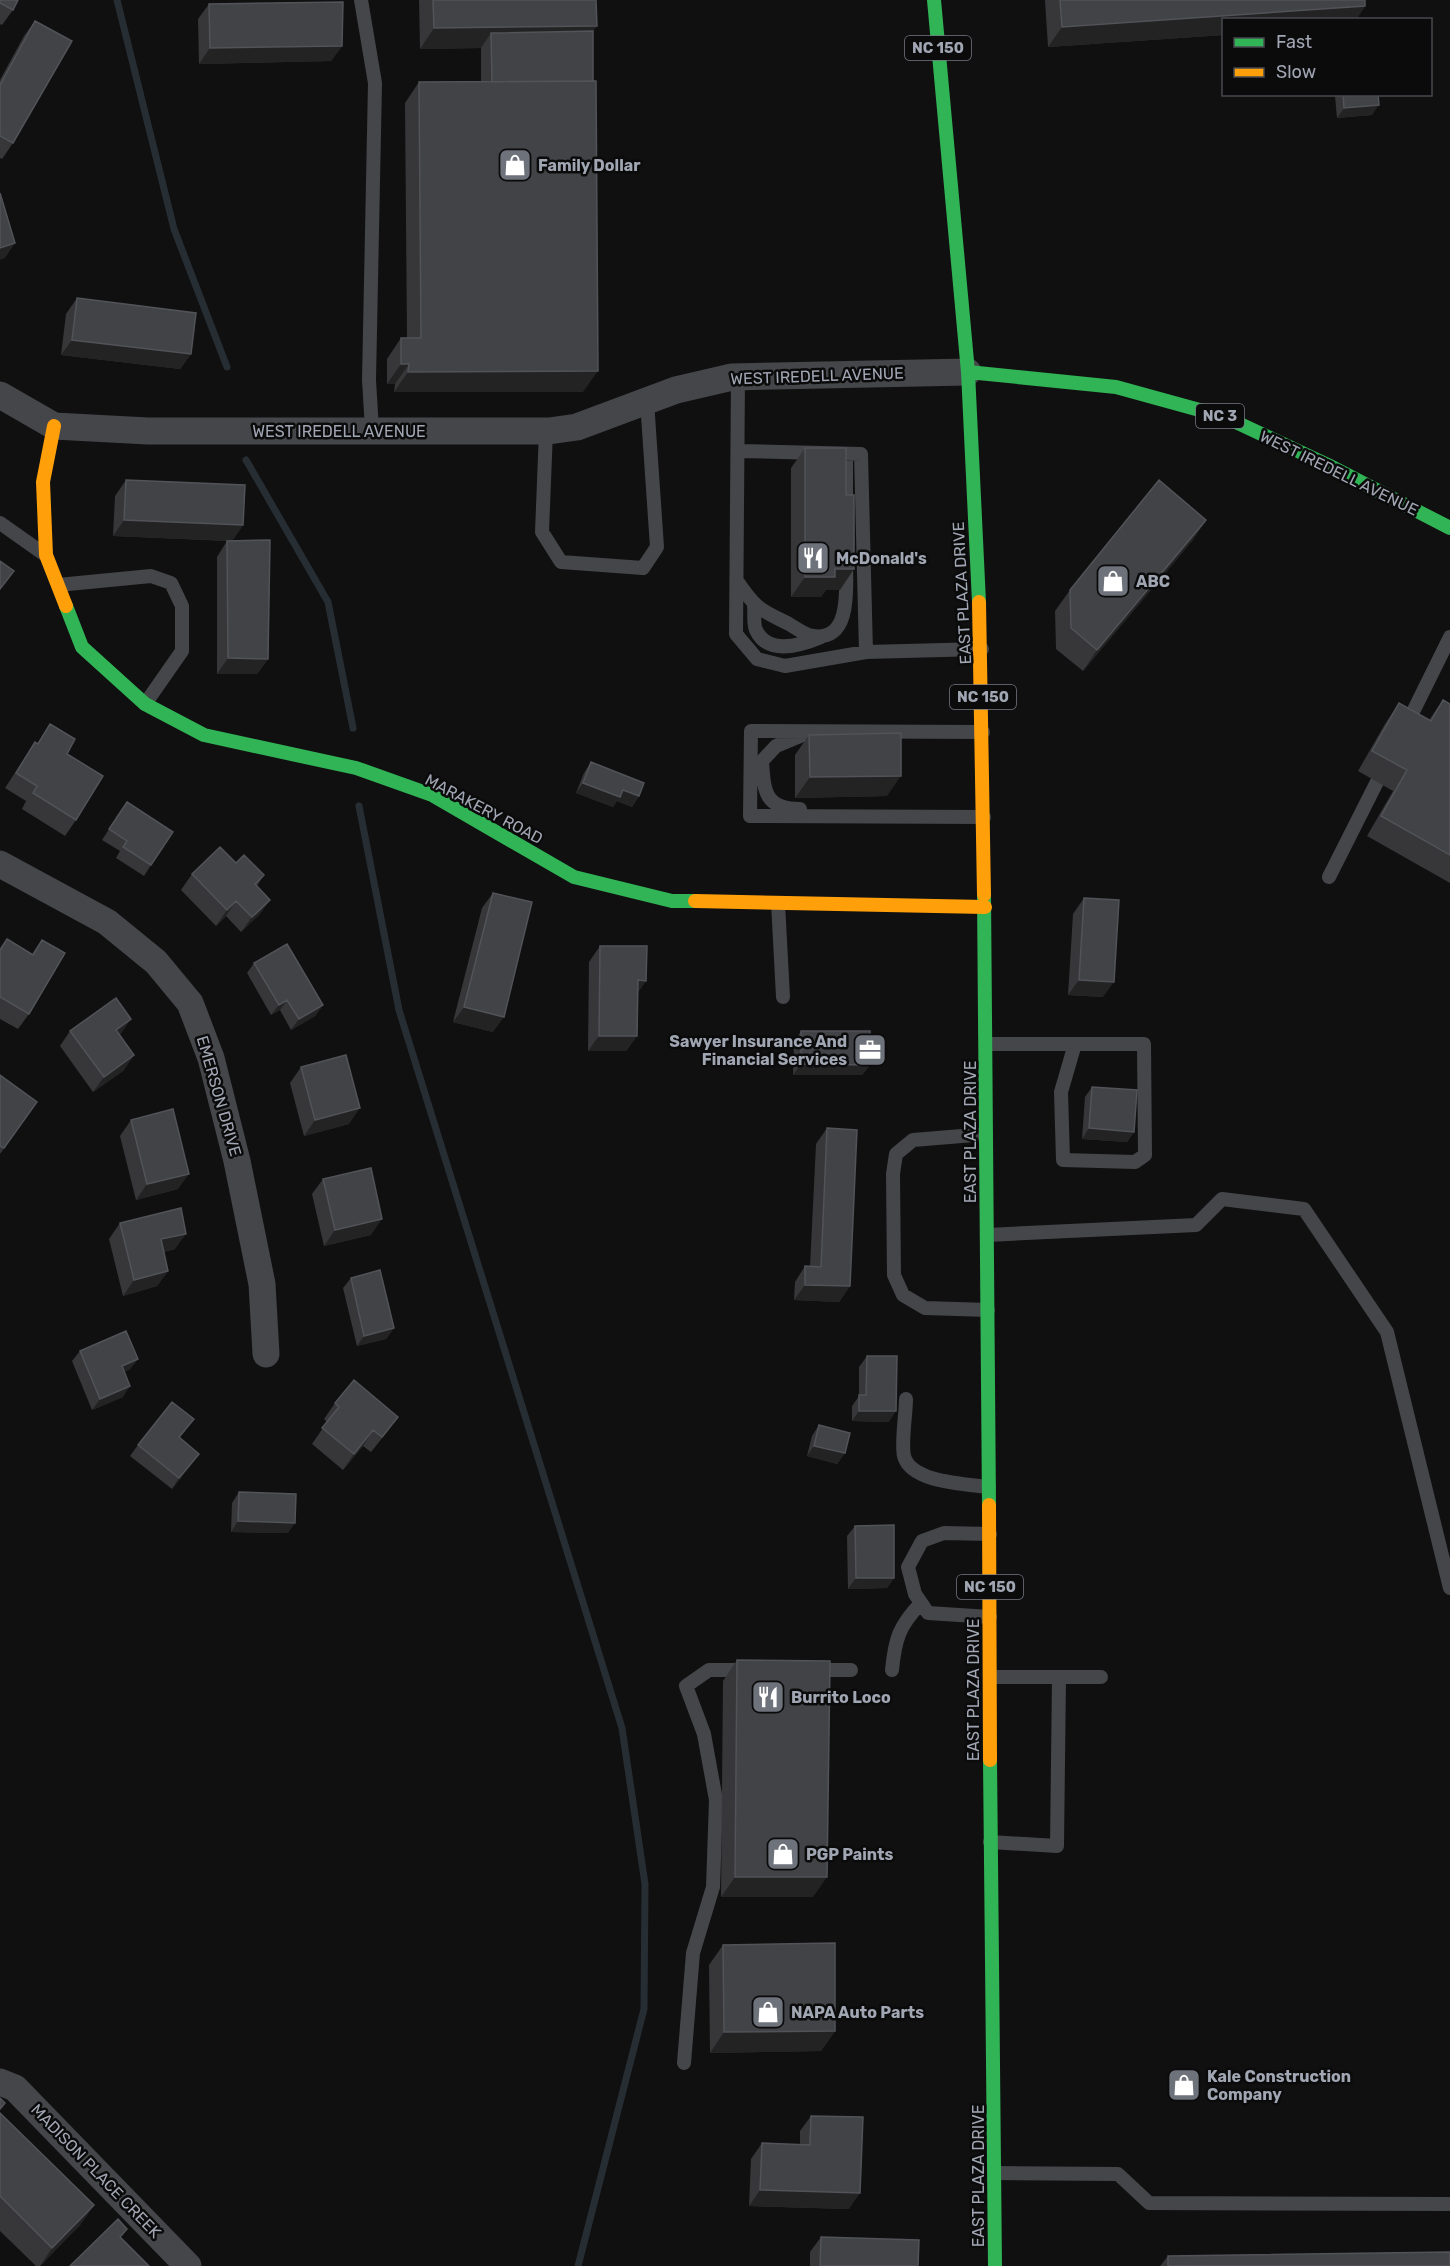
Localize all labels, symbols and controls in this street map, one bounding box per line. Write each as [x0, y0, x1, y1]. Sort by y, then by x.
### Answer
legend [1222, 18, 1432, 96]
text: Fast [1276, 31, 1312, 53]
road number: NC 150 [905, 36, 971, 60]
text: Slow [1276, 61, 1316, 83]
shop icon: Family Dollar [497, 147, 533, 183]
place label: Family Dollar [538, 156, 641, 175]
street label: WEST IREDELL AVENUE [730, 363, 904, 389]
road number: NC 3 [1196, 404, 1244, 428]
street label: WEST IREDELL AVENUE [252, 422, 426, 441]
street label: WEST IREDELL AVENUE [1257, 426, 1421, 520]
street label: EAST PLAZA DRIVE [949, 521, 975, 665]
restaurant icon: McDonald's [795, 540, 831, 576]
place label: McDonald's [836, 549, 927, 568]
shop icon: ABC [1095, 563, 1131, 599]
place label: ABC [1136, 572, 1170, 591]
road number: NC 150 [950, 685, 1016, 709]
street label: MARAKERY ROAD [422, 770, 546, 848]
place label: Sawyer Insurance And Financial Services [669, 1032, 847, 1069]
office icon: Sawyer Insurance And Financial Services [852, 1032, 888, 1068]
street label: EMERSON DRIVE [193, 1034, 245, 1158]
street label: EAST PLAZA DRIVE [961, 1061, 980, 1203]
road number: NC 150 [957, 1575, 1023, 1599]
street label: EAST PLAZA DRIVE [964, 1619, 983, 1761]
restaurant icon: Burrito Loco [750, 1679, 786, 1715]
place label: Burrito Loco [791, 1688, 891, 1707]
shop icon: PGP Paints [765, 1836, 801, 1872]
place label: PGP Paints [806, 1845, 894, 1864]
shop icon: NAPA Auto Parts [750, 1994, 786, 2030]
place label: NAPA Auto Parts [791, 2003, 924, 2022]
shop icon: Kale Construction Company [1166, 2067, 1202, 2103]
place label: Kale Construction Company [1207, 2067, 1351, 2104]
street label: MADISON PLACE CREEK [27, 2100, 165, 2242]
street label: EAST PLAZA DRIVE [969, 2105, 988, 2247]

